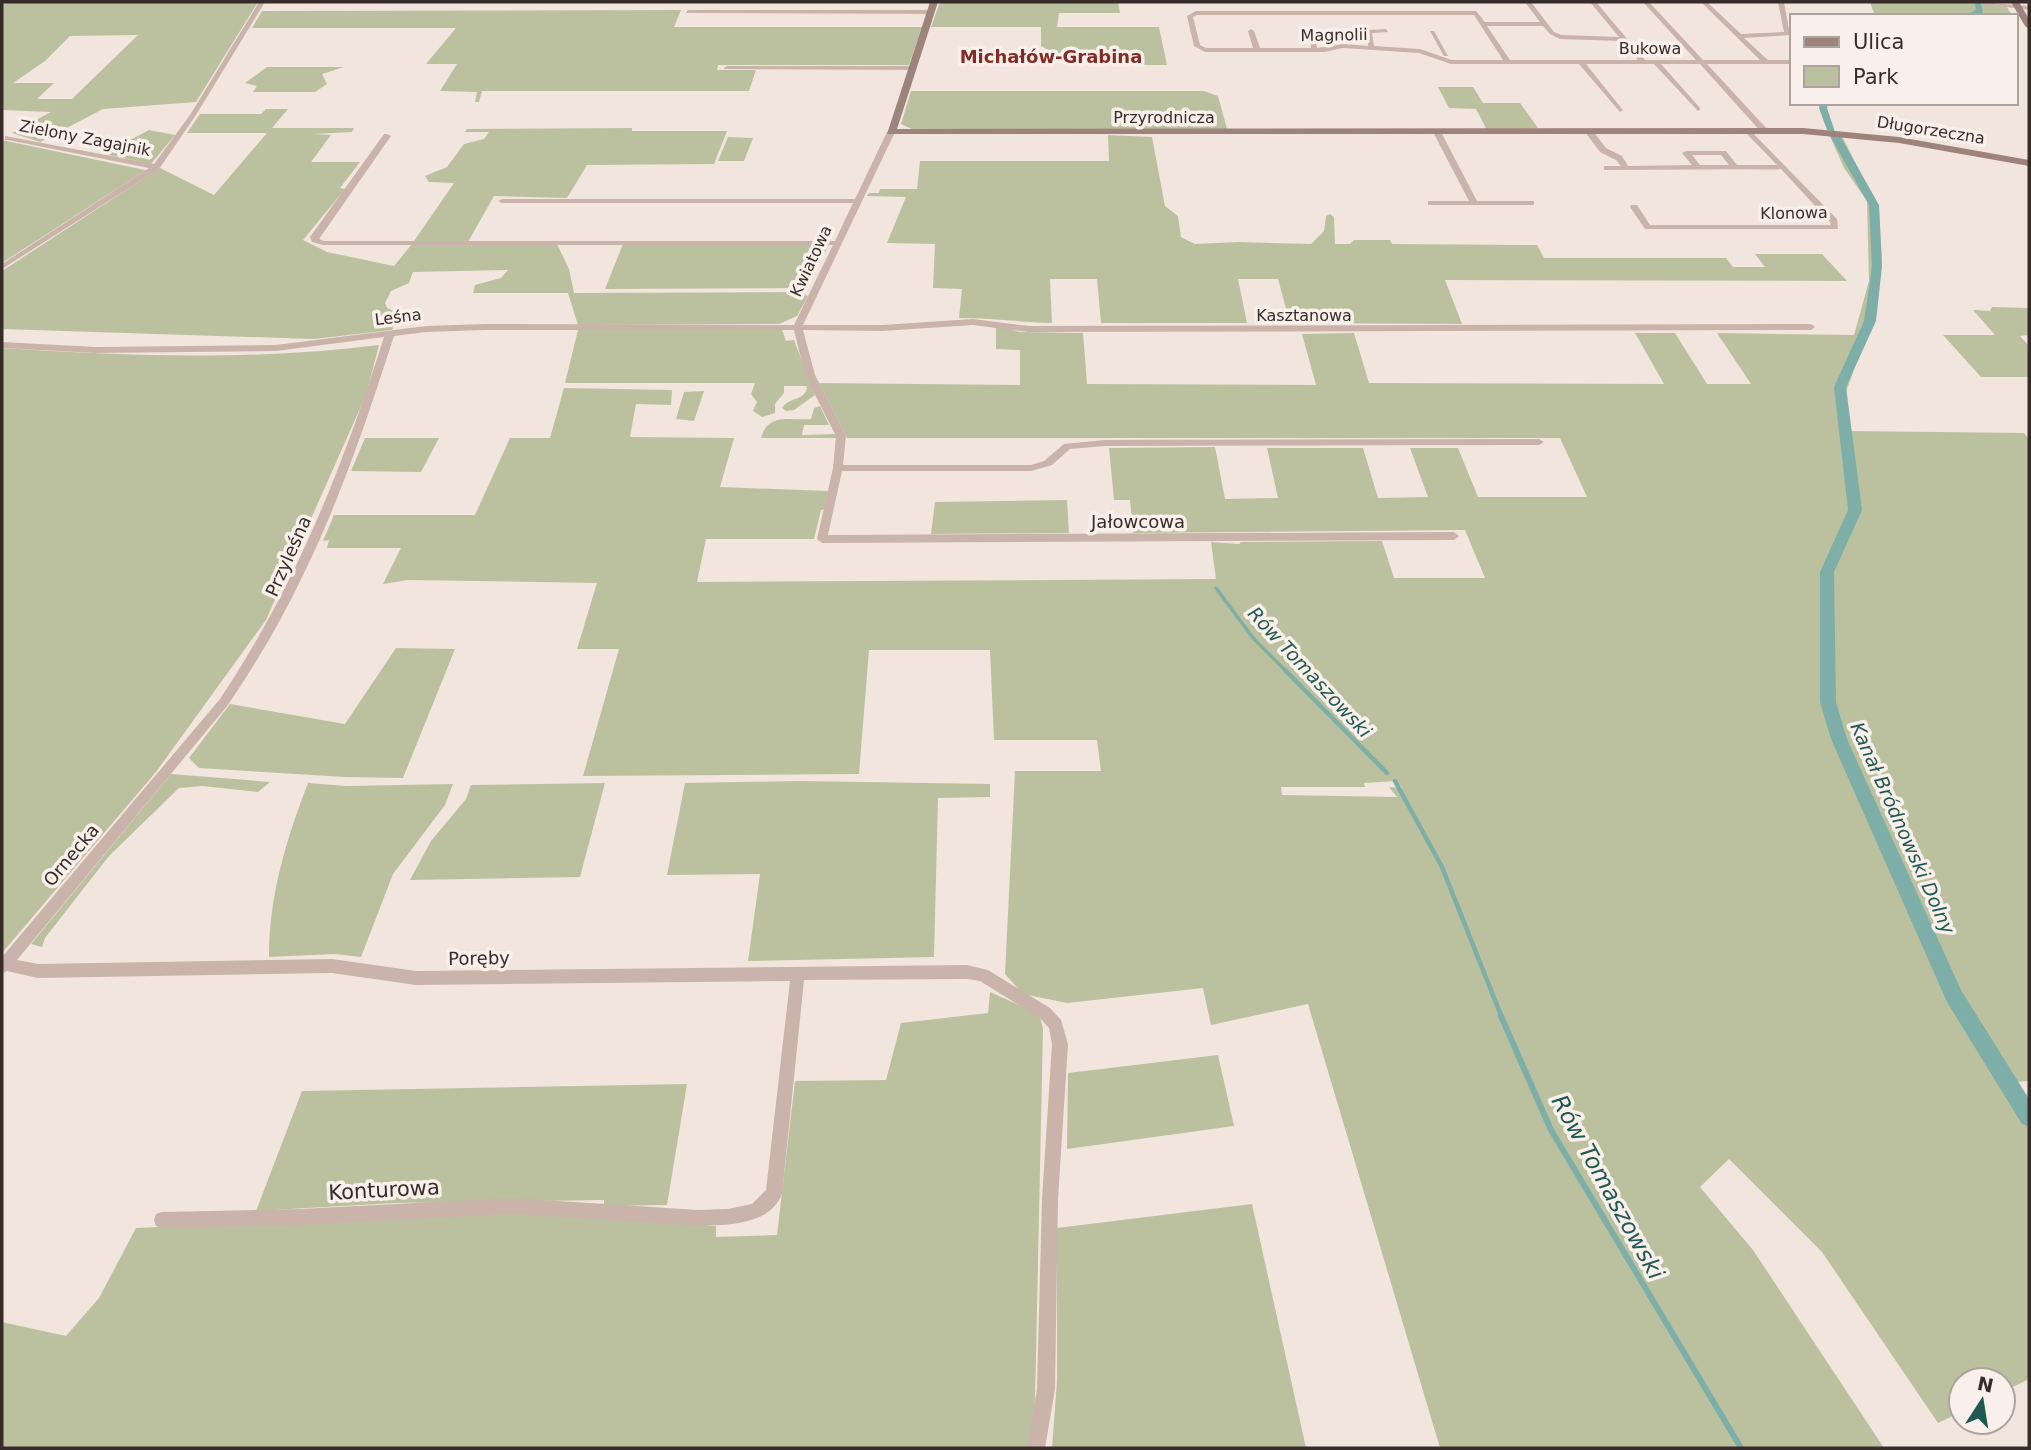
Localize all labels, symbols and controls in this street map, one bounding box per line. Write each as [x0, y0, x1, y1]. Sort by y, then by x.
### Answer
legend [1790, 14, 2017, 105]
street label: Magnolii [1300, 25, 1368, 45]
text: Ulica [1853, 30, 1904, 54]
street label: Bukowa [1619, 39, 1681, 58]
district label: Michałów-Grabina [960, 46, 1142, 67]
text: Park [1853, 65, 1899, 89]
street label: Przyrodnicza [1113, 108, 1215, 127]
street label: Długorzeczna [1876, 112, 1986, 148]
street label: Zielony Zagajnik [18, 116, 153, 160]
street label: Klonowa [1760, 203, 1828, 223]
street label: Kwiatowa [786, 222, 836, 300]
street label: Leśna [374, 305, 422, 329]
street label: Kasztanowa [1256, 306, 1352, 325]
street label: Jałowcowa [1090, 511, 1185, 532]
street label: Przyleśna [261, 512, 315, 600]
water label: Rów Tomaszowski [1244, 602, 1377, 742]
water label: Kanał Bródnowski Dolny [1846, 719, 1960, 938]
street label: Ornecka [39, 820, 103, 890]
street label: Poręby [448, 947, 510, 969]
water label: Rów Tomaszowski [1547, 1090, 1670, 1284]
street label: Konturowa [328, 1175, 440, 1205]
north arrow [1947, 1366, 2017, 1436]
text: N [1975, 1372, 1996, 1397]

